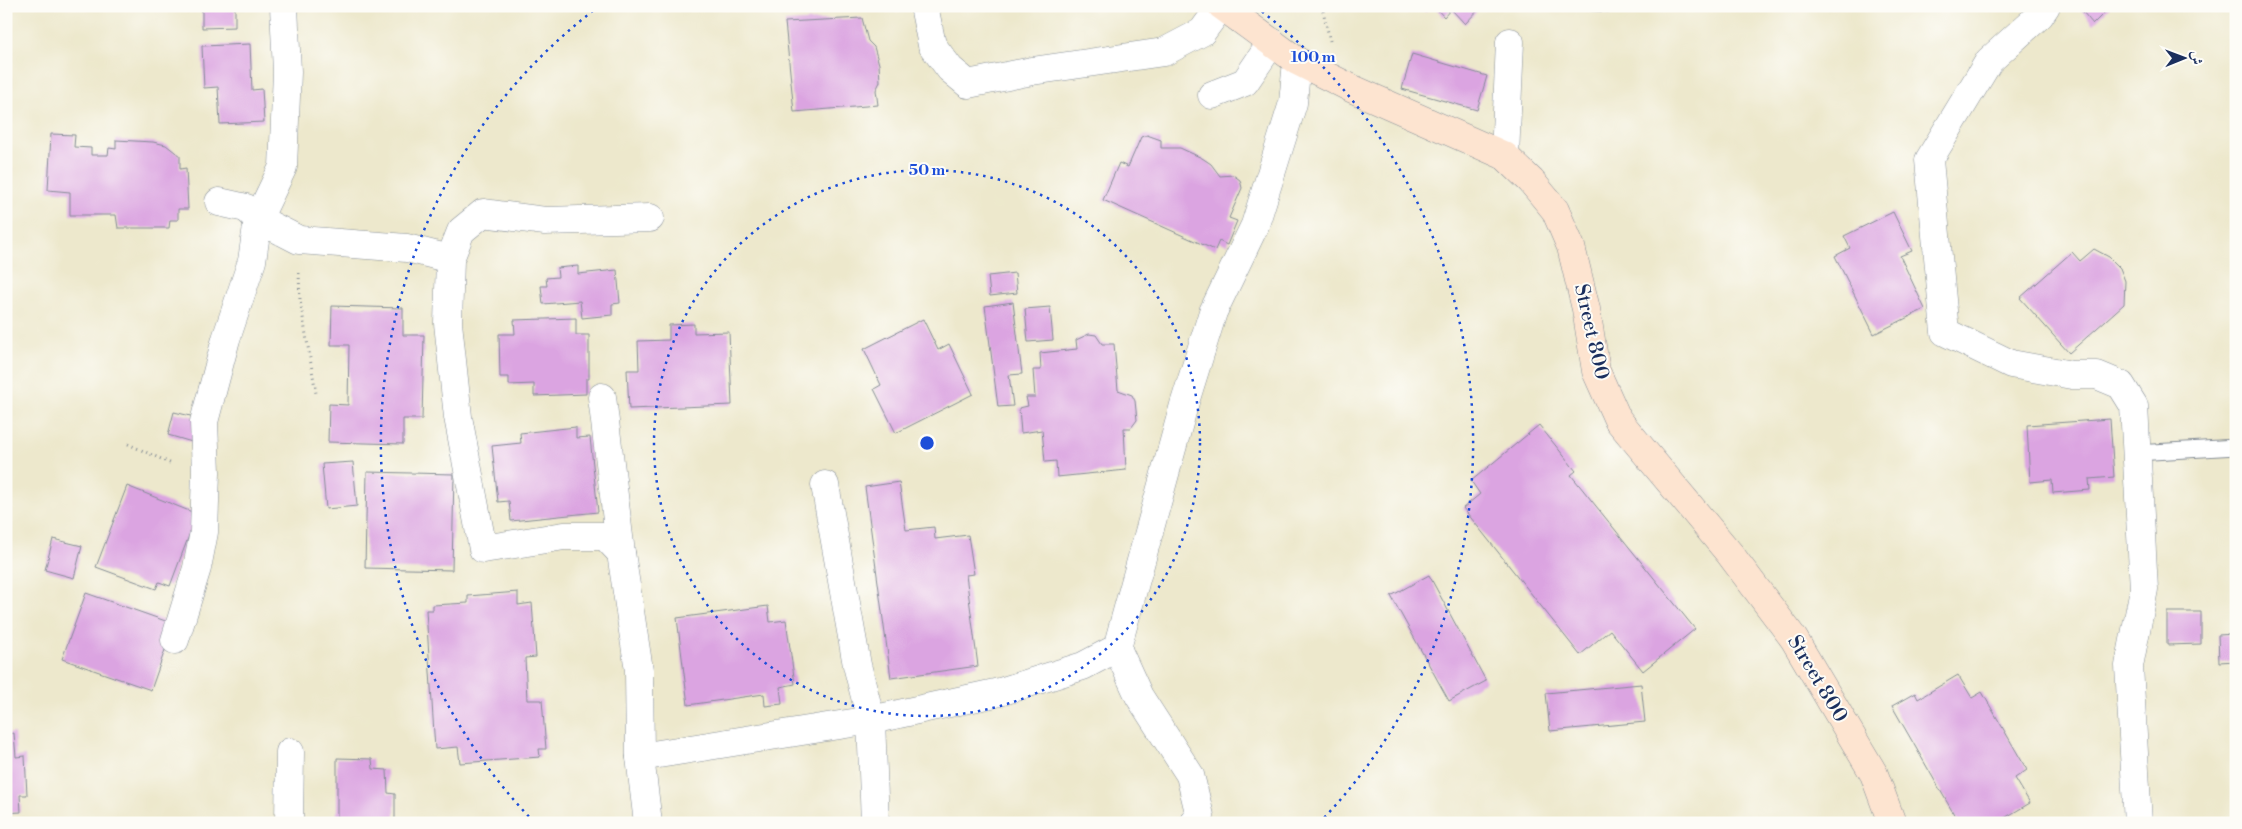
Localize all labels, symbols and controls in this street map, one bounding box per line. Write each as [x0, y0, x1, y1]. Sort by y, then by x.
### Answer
north arrow [2160, 32, 2210, 82]
text: 100 m [1291, 48, 1336, 67]
text: ش [2187, 51, 2205, 65]
text: 50 m [909, 161, 945, 180]
street label: Street 800 [1568, 282, 1614, 382]
centre of rings [918, 434, 936, 452]
street label: Street 800 [1781, 631, 1853, 727]

